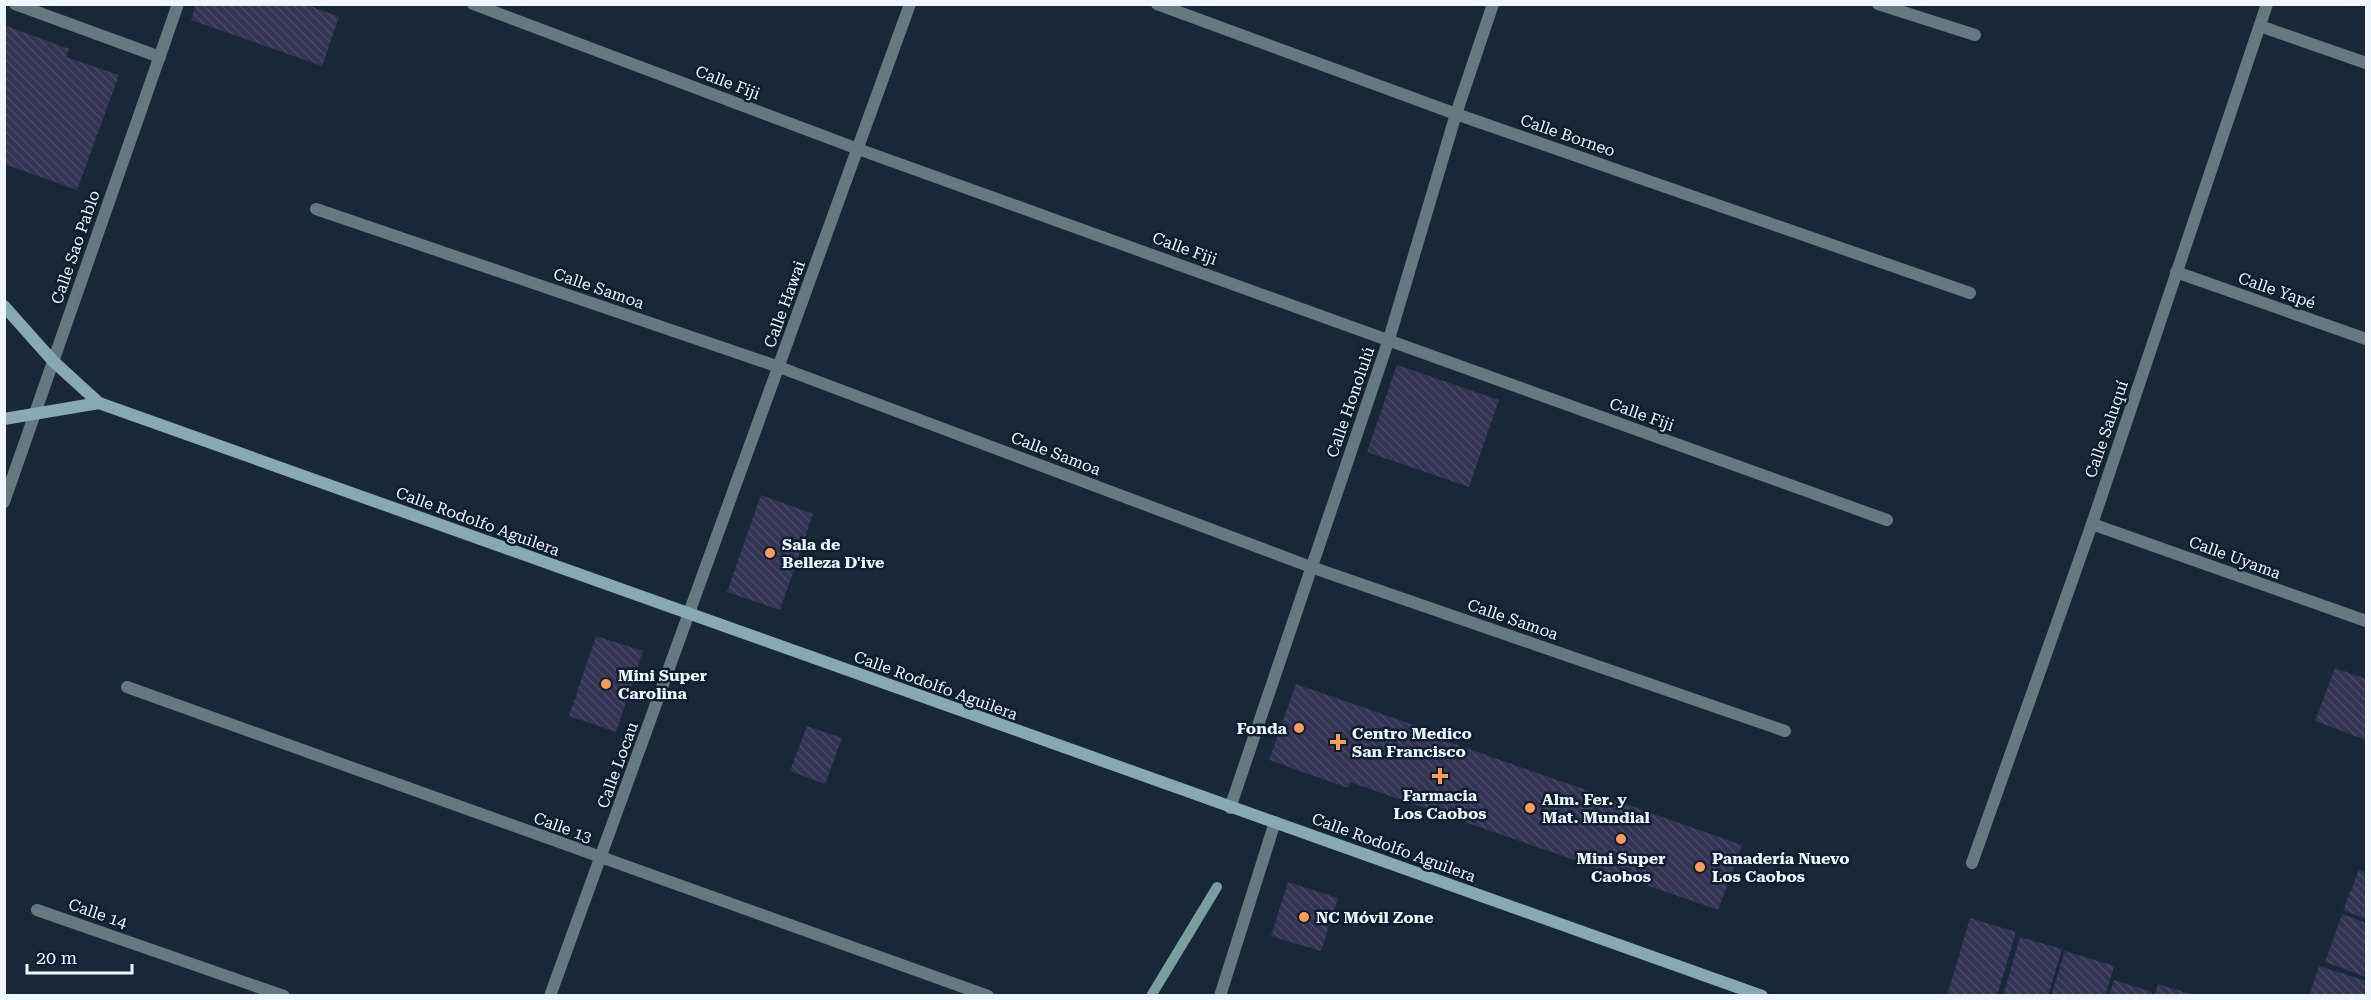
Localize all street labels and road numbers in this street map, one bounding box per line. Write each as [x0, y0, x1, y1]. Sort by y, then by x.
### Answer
street label: Calle Fiji [693, 62, 763, 103]
street label: Calle Borneo [1518, 110, 1618, 161]
street label: Calle Sao Pablo [47, 188, 104, 306]
street label: Calle Fiji [1150, 228, 1220, 269]
street label: Calle Hawai [760, 258, 809, 350]
street label: Calle Samoa [551, 264, 647, 313]
street label: Calle Yapé [2236, 268, 2318, 313]
street label: Calle Honolulú [1323, 344, 1378, 460]
street label: Calle Saluquí [2081, 378, 2132, 480]
street label: Calle Fiji [1607, 394, 1677, 435]
street label: Calle Samoa [1008, 428, 1104, 479]
street label: Calle Rodolfo Aguilera [393, 483, 563, 560]
street label: Calle Uyama [2186, 532, 2284, 583]
street label: Calle Samoa [1465, 595, 1561, 644]
street label: Calle Rodolfo Aguilera [851, 647, 1021, 724]
street label: Calle Locau [593, 720, 642, 811]
street label: Calle 13 [531, 808, 595, 847]
street label: Calle Rodolfo Aguilera [1309, 809, 1479, 886]
street label: Calle 14 [66, 895, 130, 932]

